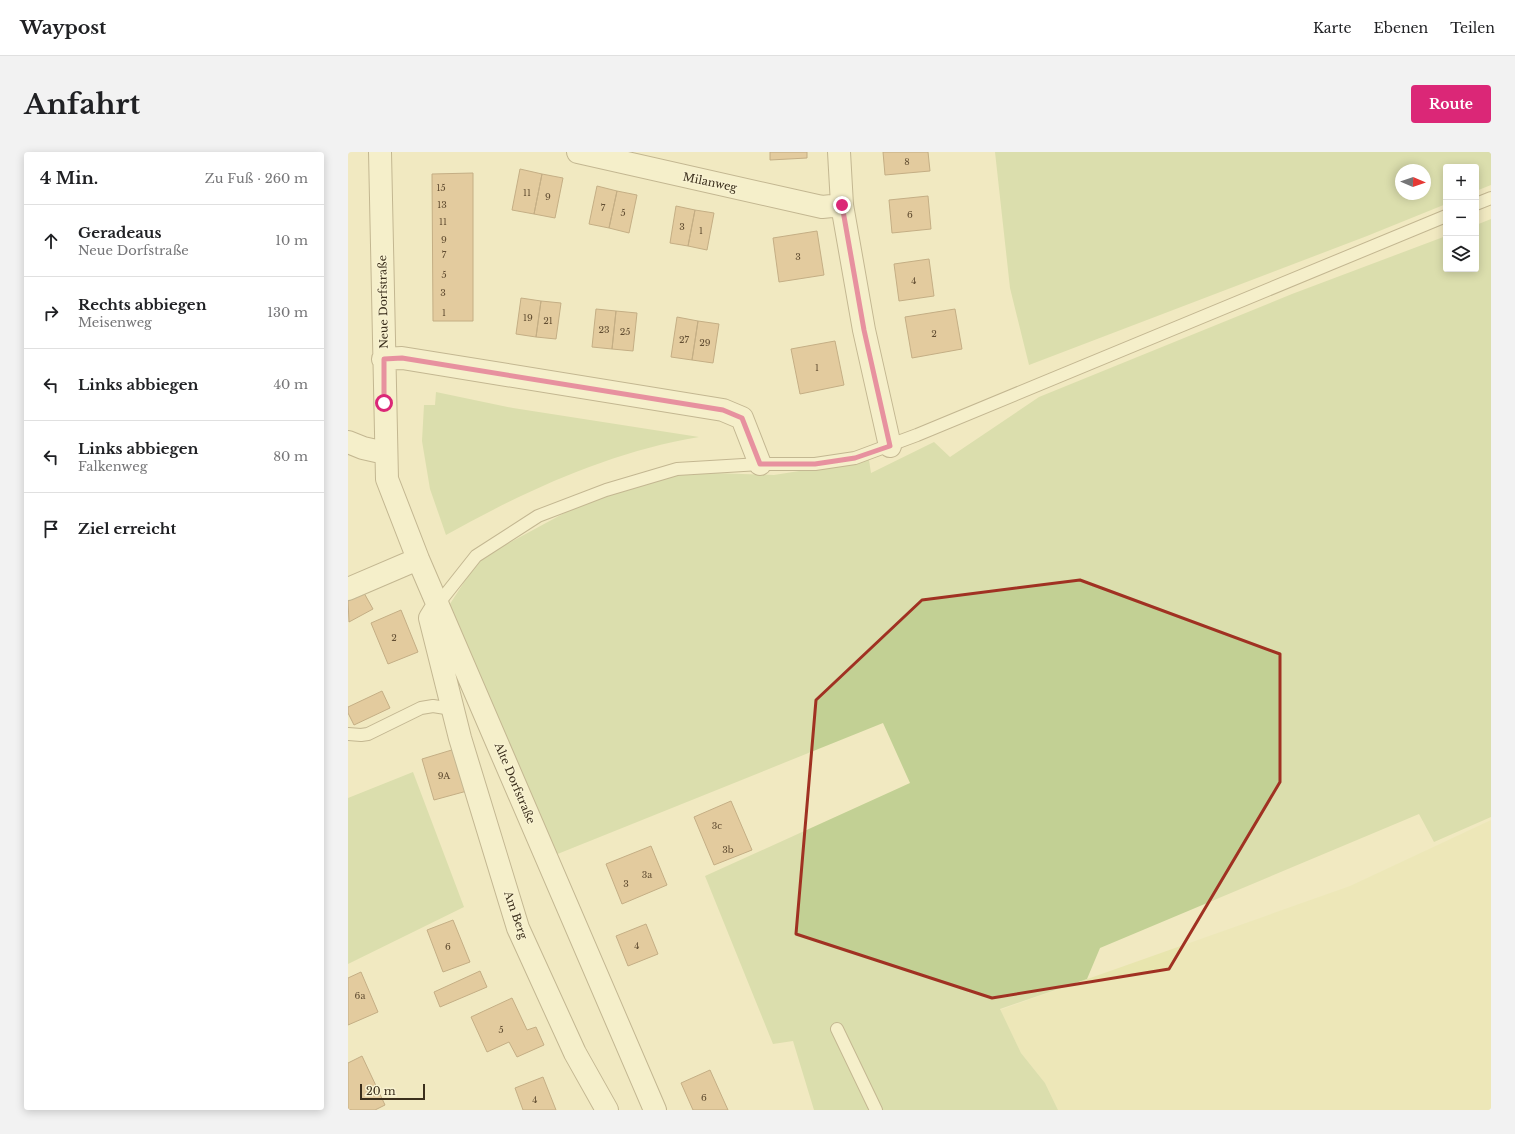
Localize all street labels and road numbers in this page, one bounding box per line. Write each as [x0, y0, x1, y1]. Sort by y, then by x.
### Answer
street label: Milanweg [682, 169, 739, 195]
street label: Neue Dorfstraße [375, 255, 391, 349]
street label: Alte Dorfstraße [491, 739, 538, 826]
street label: Am Berg [501, 888, 531, 941]

